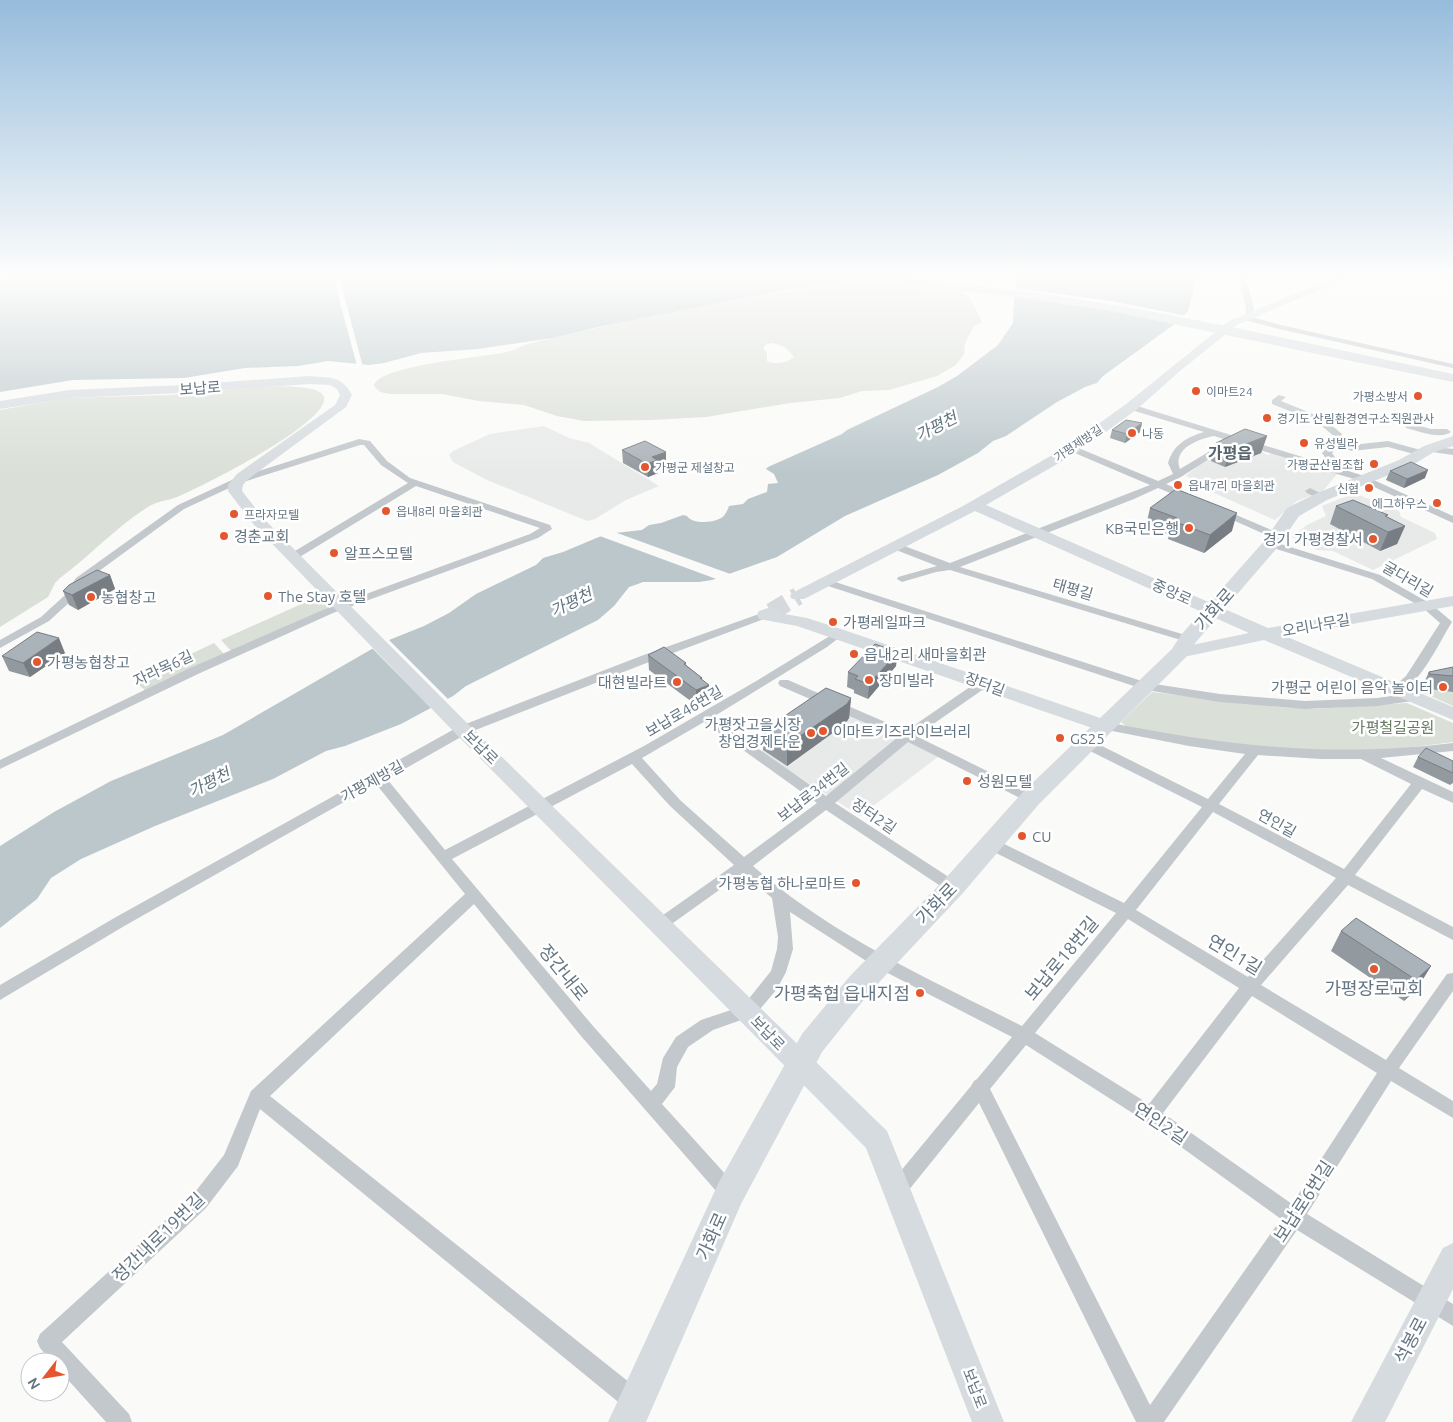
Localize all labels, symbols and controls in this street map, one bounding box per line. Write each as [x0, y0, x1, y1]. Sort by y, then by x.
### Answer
street label: 보납로 [179, 378, 221, 398]
marker: 이마트24 [1190, 385, 1202, 397]
place label: 이마트24 [1206, 385, 1253, 398]
place label: 가평소방서 [1353, 390, 1408, 403]
marker: 가평소방서 [1412, 390, 1424, 402]
water label: 가평천 [912, 407, 962, 444]
marker: 경기도 산림환경연구소직원관사 [1261, 412, 1273, 424]
place label: 경기도 산림환경연구소직원관사 [1277, 412, 1434, 425]
street label: 가평제방길 [1051, 422, 1105, 464]
marker: 나동 [1126, 427, 1138, 439]
place label: 나동 [1142, 427, 1164, 440]
marker: 유성빌라 [1298, 437, 1310, 449]
place label: 유성빌라 [1314, 437, 1358, 450]
district label: 가평읍 [1208, 444, 1252, 462]
place label: 가평군산림조합 [1287, 458, 1364, 471]
marker: 가평군산림조합 [1368, 458, 1380, 470]
marker: 가평군 제설창고 [639, 461, 651, 473]
place label: 가평군 제설창고 [655, 461, 735, 474]
marker: 읍내7리 마을회관 [1172, 479, 1184, 491]
place label: 읍내7리 마을회관 [1188, 479, 1275, 492]
place label: 신협 [1337, 482, 1359, 495]
marker: 신협 [1363, 482, 1375, 494]
place label: 에그하우스 [1372, 497, 1427, 510]
marker: 에그하우스 [1431, 497, 1443, 509]
marker: 읍내8리 마을회관 [380, 505, 392, 517]
place label: 읍내8리 마을회관 [396, 505, 483, 518]
marker: 프라자모텔 [228, 508, 240, 520]
place label: 프라자모텔 [244, 508, 299, 521]
place label: KB국민은행 [1105, 520, 1179, 537]
marker: KB국민은행 [1183, 522, 1195, 534]
place label: 경춘교회 [234, 528, 289, 545]
marker: 경춘교회 [218, 530, 230, 542]
place label: 경기 가평경찰서 [1263, 531, 1363, 548]
marker: 경기 가평경찰서 [1367, 533, 1379, 545]
place label: 알프스모텔 [344, 545, 413, 562]
marker: 알프스모텔 [328, 547, 340, 559]
street label: 굴다리길 [1380, 558, 1436, 600]
street label: 태평길 [1051, 575, 1095, 603]
street label: 중앙로 [1150, 576, 1194, 608]
water label: 가평천 [547, 583, 597, 620]
street label: 가화로 [1190, 584, 1238, 634]
place label: The Stay 호텔 [278, 588, 366, 605]
place label: 농협창고 [101, 589, 156, 606]
marker: The Stay 호텔 [262, 590, 274, 602]
marker: 농협창고 [85, 591, 97, 603]
street label: 오리나무길 [1281, 611, 1351, 639]
place label: 가평레일파크 [843, 614, 926, 631]
marker: 가평레일파크 [827, 616, 839, 628]
place label: 읍내2리 새마을회관 [864, 646, 986, 663]
street label: 자라목6길 [131, 647, 195, 689]
marker: 읍내2리 새마을회관 [848, 648, 860, 660]
place label: 가평농협창고 [47, 654, 130, 671]
marker: 가평농협창고 [31, 656, 43, 668]
street label: 장터길 [963, 669, 1007, 699]
place label: 장미빌라 [879, 672, 934, 689]
place label: 대현빌라트 [598, 674, 667, 691]
marker: 장미빌라 [863, 674, 875, 686]
marker: 대현빌라트 [671, 676, 683, 688]
place label: 가평군 어린이 음악 놀이터 [1271, 679, 1433, 696]
marker: 가평군 어린이 음악 놀이터 [1437, 681, 1449, 693]
street label: 보납로46번길 [643, 682, 725, 740]
place label: 가평잣고을시장 창업경제타운 [704, 716, 801, 750]
park label: 가평철길공원 [1352, 719, 1434, 736]
place label: 이마트키즈라이브러리 [833, 723, 971, 740]
marker: 이마트키즈라이브러리 [817, 725, 829, 737]
street label: 보납로 [460, 726, 502, 768]
marker: 가평잣고을시장 창업경제타운 [805, 727, 817, 739]
place label: GS25 [1070, 730, 1105, 747]
marker: GS25 [1054, 732, 1066, 744]
street label: 가평제방길 [338, 757, 406, 805]
street label: 보납로34번길 [774, 759, 852, 825]
water label: 가평천 [185, 763, 235, 800]
place label: 성원모텔 [977, 773, 1032, 790]
marker: 성원모텔 [961, 775, 973, 787]
street label: 장터2길 [849, 795, 899, 837]
street label: 연인길 [1255, 806, 1299, 840]
place label: CU [1032, 828, 1051, 845]
marker: CU [1016, 830, 1028, 842]
place label: 가평농협 하나로마트 [718, 875, 846, 892]
marker: 가평농협 하나로마트 [850, 877, 862, 889]
street label: 가화로 [912, 878, 960, 928]
street label: 보납로18번길 [1020, 912, 1102, 1004]
street label: 연인1길 [1204, 930, 1266, 978]
street label: 정간내로 [535, 940, 593, 1004]
marker: 가평장로교회 [1368, 963, 1380, 975]
place label: 가평장로교회 [1324, 978, 1424, 998]
place label: 가평축협 읍내지점 [773, 983, 910, 1003]
marker: 가평축협 읍내지점 [914, 987, 926, 999]
street label: 보납로 [748, 1012, 788, 1054]
street label: 연인2길 [1131, 1098, 1191, 1148]
street label: 보납로6번길 [1269, 1157, 1337, 1245]
street label: 정간내로19번길 [108, 1188, 208, 1286]
street label: 가화로 [692, 1209, 730, 1263]
street label: 석봉로 [1390, 1313, 1430, 1367]
north arrow [20, 1352, 70, 1402]
street label: 보납로 [960, 1366, 990, 1410]
text: N [24, 1375, 43, 1392]

